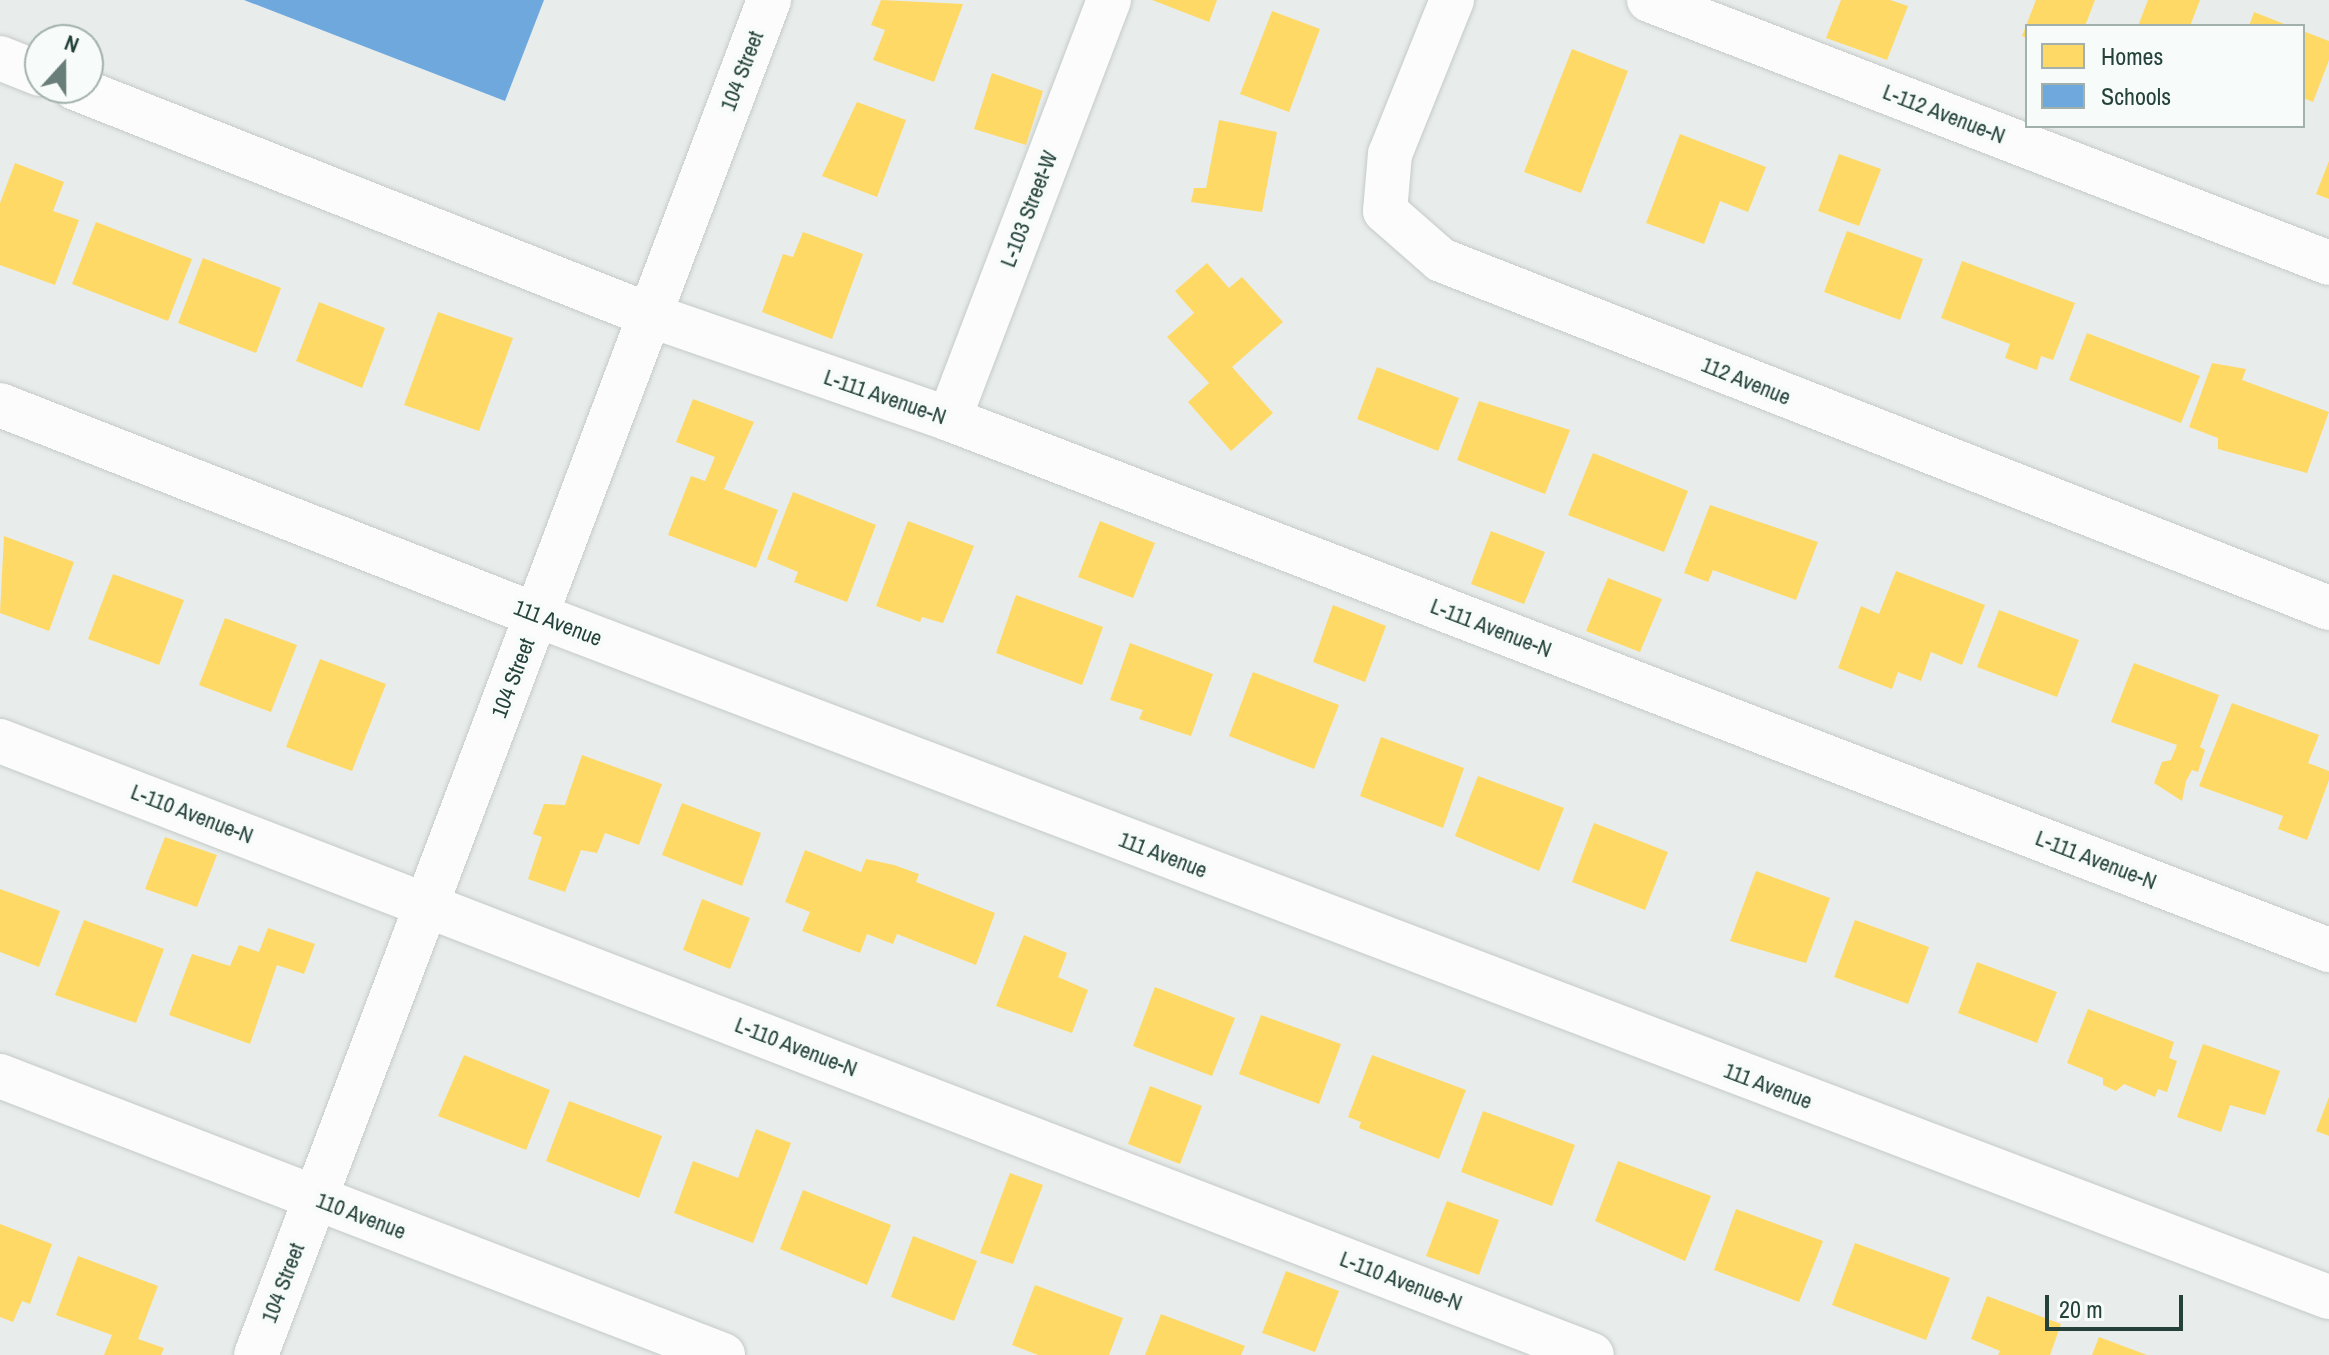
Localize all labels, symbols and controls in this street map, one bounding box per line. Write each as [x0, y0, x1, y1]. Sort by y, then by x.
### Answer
north arrow [24, 24, 104, 104]
legend [2025, 24, 2305, 128]
text: N [60, 27, 83, 60]
street label: 104 Street [715, 27, 769, 115]
text: Homes [2101, 40, 2163, 72]
street label: L-112 Avenue-N [1879, 78, 2009, 150]
text: Schools [2101, 80, 2171, 112]
street label: L-103 Street-W [995, 147, 1063, 271]
street label: 112 Avenue [1697, 351, 1795, 411]
street label: L-111 Avenue-N [820, 364, 950, 430]
street label: L-111 Avenue-N [1426, 593, 1556, 663]
street label: 111 Avenue [510, 594, 606, 652]
street label: 104 Street [486, 634, 540, 722]
street label: L-110 Avenue-N [127, 778, 257, 850]
street label: L-111 Avenue-N [2031, 825, 2161, 895]
street label: 111 Avenue [1115, 826, 1211, 884]
street label: L-110 Avenue-N [731, 1011, 861, 1083]
street label: 111 Avenue [1720, 1057, 1816, 1115]
street label: 110 Avenue [312, 1187, 410, 1245]
street label: 104 Street [256, 1239, 310, 1327]
street label: L-110 Avenue-N [1336, 1245, 1466, 1317]
scale bar [2049, 1279, 2187, 1329]
text: 20 m [2059, 1293, 2103, 1325]

